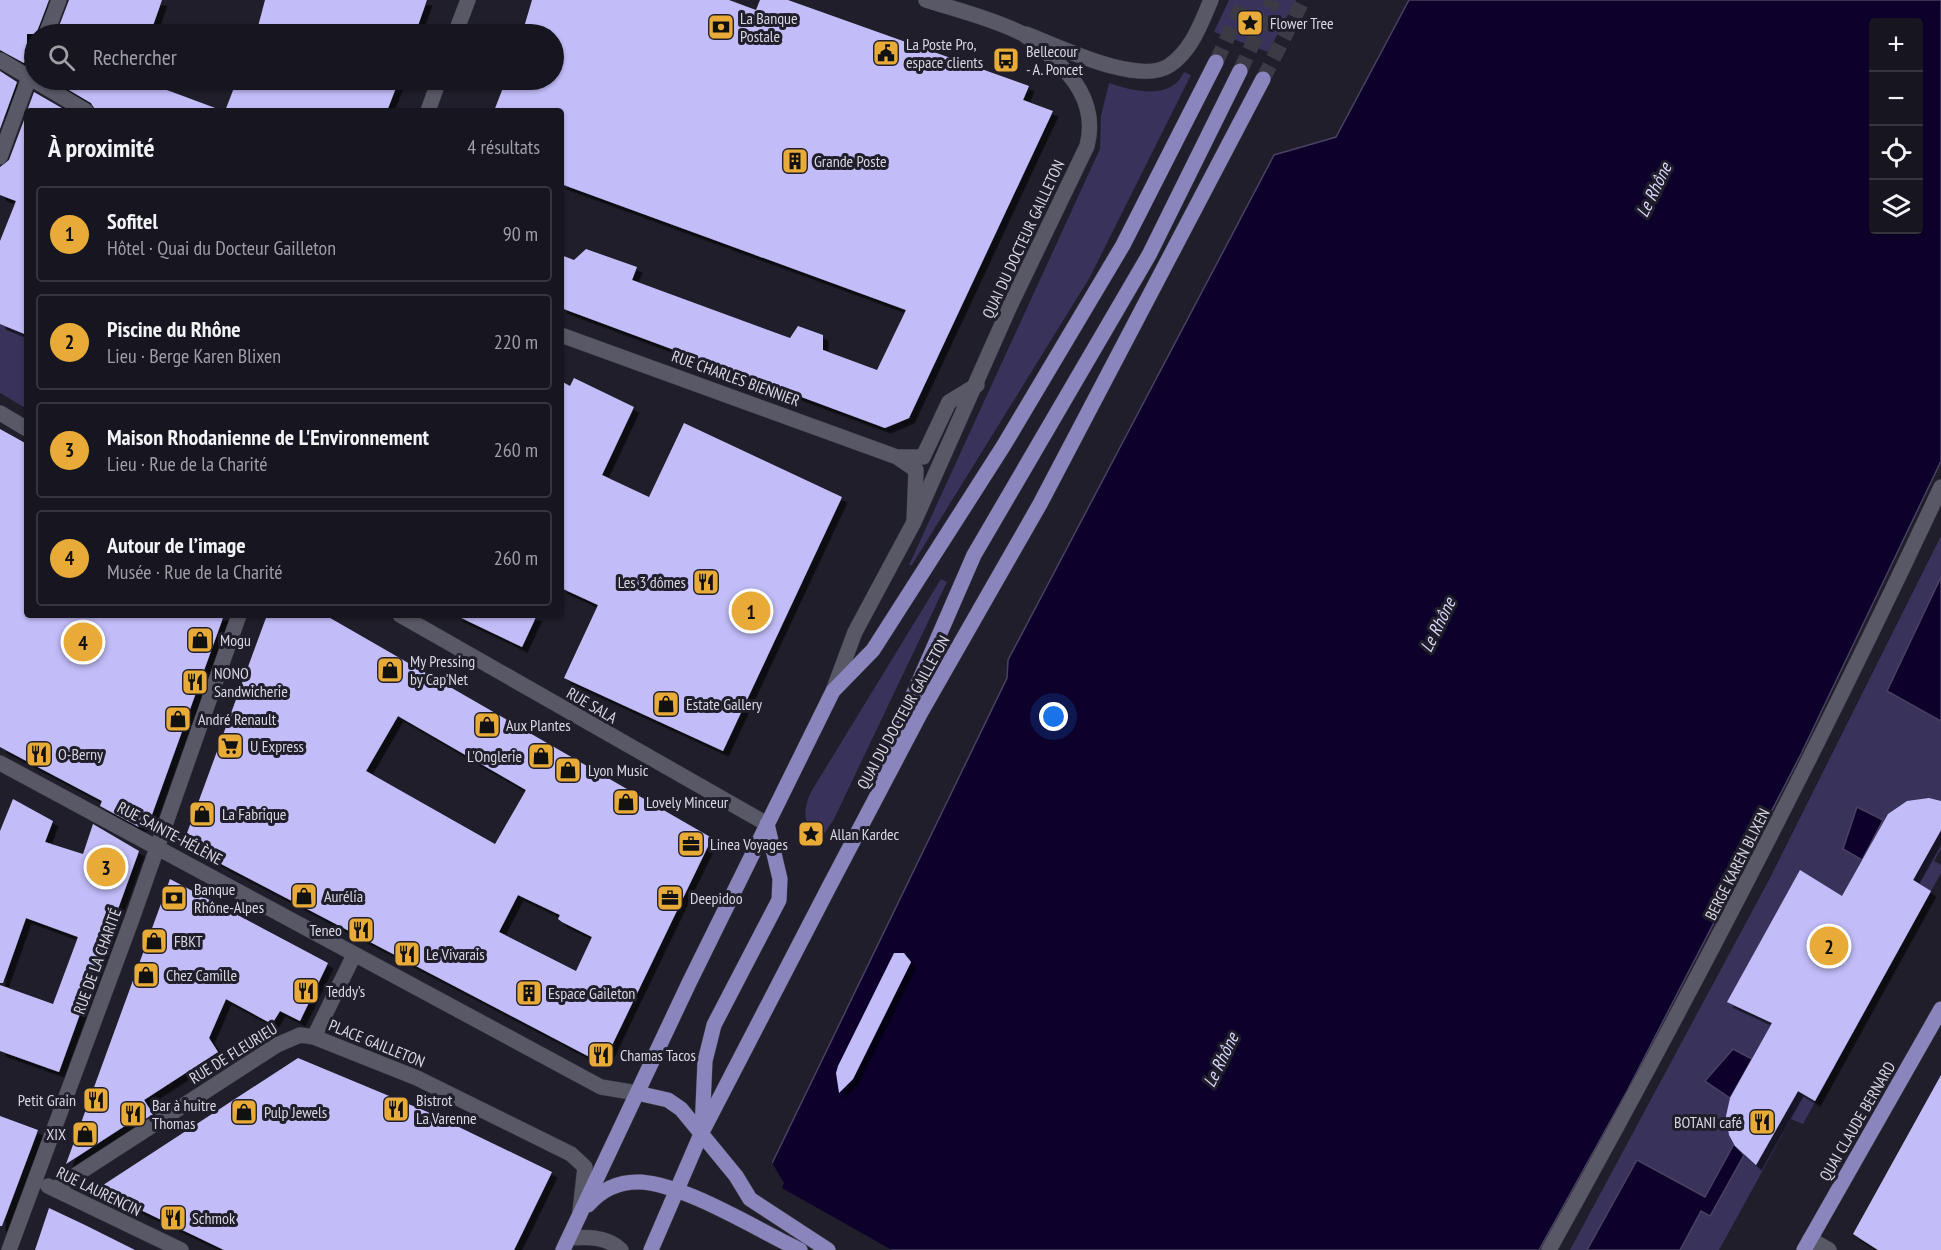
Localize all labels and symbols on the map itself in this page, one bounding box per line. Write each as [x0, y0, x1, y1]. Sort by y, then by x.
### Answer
place label: La Banque Postale [740, 8, 798, 46]
place icon: Flower Tree [1235, 8, 1265, 38]
bank icon: La Banque Postale [706, 12, 736, 42]
place label: Flower Tree [1270, 13, 1334, 33]
place label: La Poste Pro, espace clients [906, 34, 983, 72]
public building icon: La Poste Pro, espace clients [871, 38, 901, 68]
place label: Bellecour - A. Poncet [1026, 41, 1083, 79]
bus stop icon: Bellecour - A. Poncet [991, 45, 1021, 75]
building icon: Grande Poste [780, 146, 810, 176]
place label: Grande Poste [814, 151, 887, 171]
street label: QUAI DU DOCTEUR GAILLETON [977, 156, 1069, 322]
water label: Le Rhône [1631, 157, 1677, 221]
street label: RUE CHARLES BIENNIER [669, 346, 803, 411]
restaurant icon: Les 3 dômes [691, 567, 721, 597]
place label: Les 3 dômes [618, 572, 686, 592]
pin: 1 [732, 588, 771, 634]
water label: Le Rhône [1415, 592, 1461, 656]
pin: 4 [64, 620, 103, 664]
shop icon: Mogu [185, 625, 215, 655]
place label: Mogu [220, 630, 251, 650]
street label: QUAI DU DOCTEUR GAILLETON [852, 632, 954, 792]
place label: My Pressing by Cap'Net [410, 651, 475, 689]
shop icon: My Pressing by Cap'Net [375, 655, 405, 685]
place label: NONO Sandwicherie [214, 663, 288, 701]
restaurant icon: NONO Sandwicherie [180, 667, 210, 697]
street label: RUE SALA [563, 683, 621, 728]
shop icon: Estate Gallery [651, 689, 681, 719]
place label: Estate Gallery [686, 694, 762, 714]
your location [1039, 702, 1068, 731]
shop icon: André Renault [163, 704, 193, 734]
place label: André Renault [198, 709, 277, 729]
shop icon: Aux Plantes [472, 710, 502, 740]
place label: Aux Plantes [506, 715, 571, 735]
supermarket icon: U Express [215, 731, 245, 761]
place label: U Express [250, 736, 304, 756]
restaurant icon: O-Berny [24, 739, 54, 769]
shop icon: L'Onglerie [526, 741, 556, 771]
place label: O-Berny [58, 744, 103, 764]
place label: L'Onglerie [467, 746, 522, 766]
shop icon: Lyon Music [553, 755, 583, 785]
place label: Lyon Music [588, 760, 649, 780]
shop icon: Lovely Minceur [611, 787, 641, 817]
place label: Lovely Minceur [646, 792, 729, 812]
street label: RUE SAINTE-HÉLÈNE [114, 797, 226, 869]
shop icon: La Fabrique [187, 799, 217, 829]
place label: La Fabrique [222, 804, 286, 824]
street label: BERGE KAREN BLIXEN [1700, 805, 1774, 923]
place icon: Allan Kardec [796, 819, 826, 849]
place label: Allan Kardec [830, 824, 900, 844]
office icon: Linea Voyages [676, 829, 706, 859]
place label: Linea Voyages [710, 834, 788, 854]
pin: 3 [86, 844, 126, 890]
place label: Banque Rhône-Alpes [194, 879, 264, 917]
shop icon: Aurélia [289, 881, 319, 911]
bank icon: Banque Rhône-Alpes [159, 883, 189, 913]
office icon: Deepidoo [655, 883, 685, 913]
place label: Aurélia [324, 886, 363, 906]
place label: Deepidoo [690, 888, 743, 908]
street label: RUE DE LA CHARITÉ [69, 905, 125, 1017]
restaurant icon: Teneo [346, 915, 376, 945]
place label: Teneo [309, 920, 342, 940]
pin: 2 [1810, 924, 1848, 968]
shop icon: FBKT [139, 926, 169, 956]
place label: FBKT [174, 931, 203, 951]
restaurant icon: Le Vivarais [392, 939, 422, 969]
place label: Le Vivarais [426, 944, 485, 964]
shop icon: Chez Camille [131, 960, 161, 990]
place label: Chez Camille [166, 965, 237, 985]
restaurant icon: Teddy’s [291, 976, 321, 1006]
building icon: Espace Gaileton [514, 978, 544, 1008]
place label: Teddy’s [326, 981, 365, 1001]
place label: Espace Gaileton [548, 983, 635, 1003]
street label: PLACE GAILLETON [326, 1015, 428, 1071]
street label: RUE DE FLEURIEU [185, 1018, 281, 1088]
water label: Le Rhône [1198, 1027, 1244, 1091]
restaurant icon: Chamas Tacos [586, 1040, 616, 1070]
place label: Chamas Tacos [620, 1045, 696, 1065]
street label: QUAI CLAUDE BERNARD [1815, 1058, 1899, 1184]
restaurant icon: Petit Grain [81, 1085, 111, 1115]
place label: Petit Grain [18, 1090, 76, 1110]
place label: Bistrot La Varenne [416, 1090, 477, 1128]
restaurant icon: Bistrot La Varenne [381, 1094, 411, 1124]
place label: Bar à huitre Thomas [152, 1095, 216, 1133]
shop icon: Pulp Jewels [229, 1097, 259, 1127]
restaurant icon: Bar à huitre Thomas [118, 1099, 148, 1129]
place label: Pulp Jewels [264, 1102, 327, 1122]
restaurant icon: BOTANI café [1747, 1107, 1777, 1137]
place label: BOTANI café [1674, 1112, 1742, 1132]
shop icon: XIX [70, 1119, 100, 1149]
place label: XIX [46, 1124, 66, 1144]
street label: RUE LAURENCIN [53, 1162, 145, 1220]
restaurant icon: Schmok [158, 1203, 188, 1233]
place label: Schmok [192, 1208, 236, 1228]

